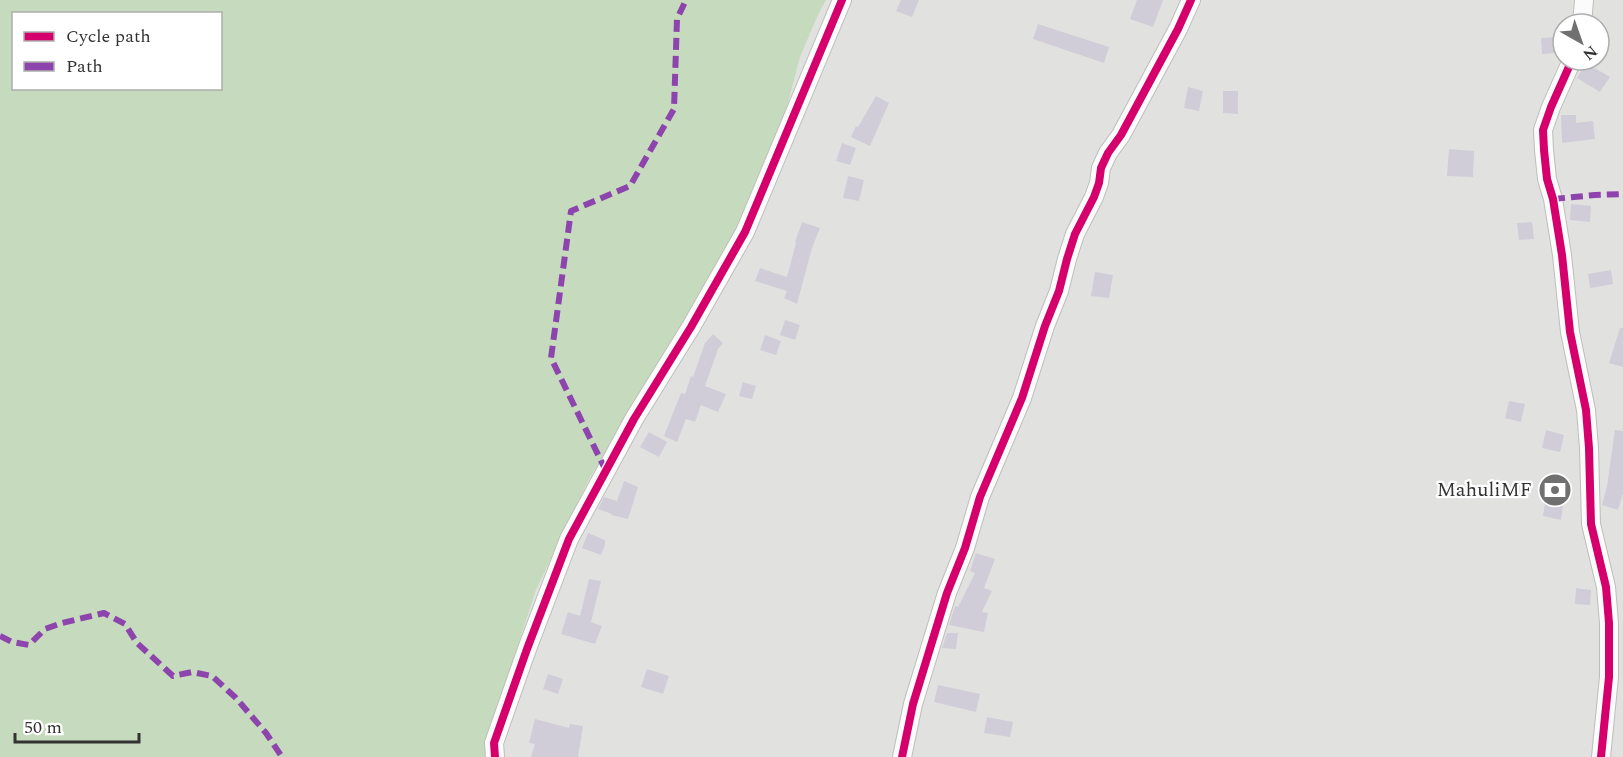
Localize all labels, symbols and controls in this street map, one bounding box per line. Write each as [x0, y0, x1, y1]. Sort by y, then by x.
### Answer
legend [12, 12, 222, 90]
north arrow [1551, 12, 1611, 72]
text: Cycle path [66, 23, 151, 50]
text: N [1577, 39, 1603, 66]
text: Path [66, 53, 103, 80]
bank icon: MahuliMF [1537, 472, 1573, 508]
place label: MahuliMF [1437, 475, 1532, 505]
scale bar [15, 706, 140, 744]
text: 50 m [24, 714, 62, 741]

